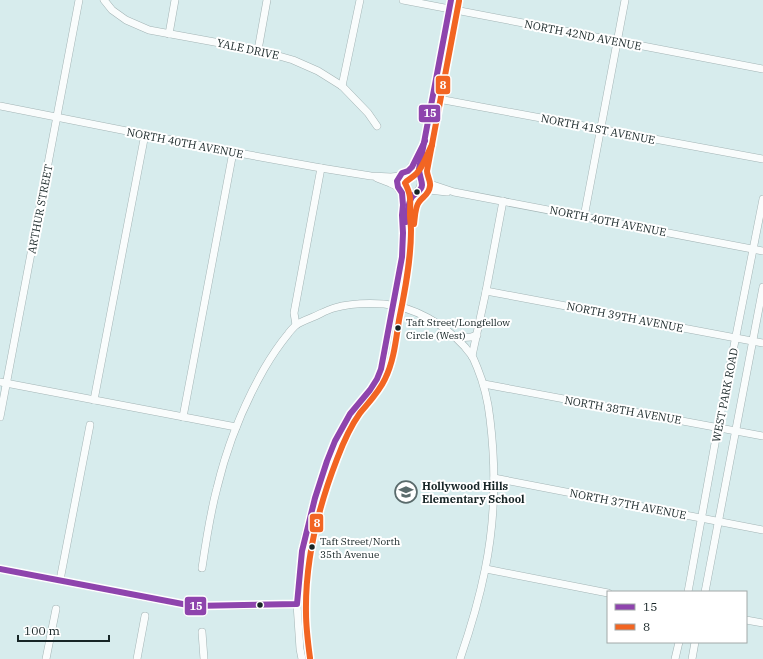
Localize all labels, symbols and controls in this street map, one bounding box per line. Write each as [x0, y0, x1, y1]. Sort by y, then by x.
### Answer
street label: NORTH 42ND AVENUE [523, 17, 643, 53]
street label: YALE DRIVE [216, 36, 280, 62]
line badge: 8 [435, 75, 451, 95]
text: 8 [440, 78, 447, 92]
line badge: 15 [418, 104, 441, 123]
text: 15 [423, 106, 437, 120]
street label: NORTH 41ST AVENUE [540, 111, 656, 147]
street label: NORTH 40TH AVENUE [125, 125, 245, 161]
street label: ARTHUR STREET [24, 163, 56, 255]
unlabelled marker [412, 187, 422, 197]
street label: NORTH 40TH AVENUE [548, 203, 668, 239]
street label: NORTH 39TH AVENUE [565, 299, 685, 335]
place label: Taft Street/Longfellow Circle (West) [406, 316, 510, 342]
marker: Taft Street/Longfellow Circle (West) [393, 323, 403, 333]
street label: WEST PARK ROAD [709, 347, 741, 443]
street label: NORTH 38TH AVENUE [563, 393, 683, 427]
school or university icon: Hollywood Hills Elementary School [393, 479, 419, 505]
place label: Hollywood Hills Elementary School [422, 479, 525, 506]
street label: NORTH 37TH AVENUE [568, 486, 688, 522]
line badge: 8 [309, 513, 324, 533]
text: 8 [314, 516, 321, 530]
place label: Taft Street/North 35th Avenue [320, 535, 400, 561]
marker: Taft Street/North 35th Avenue [307, 542, 317, 552]
legend [607, 591, 747, 643]
line badge: 15 [184, 596, 207, 616]
text: 15 [189, 599, 203, 613]
text: 15 [643, 599, 657, 614]
unlabelled marker [255, 600, 265, 610]
scale bar [18, 617, 109, 643]
text: 8 [643, 619, 650, 634]
text: 100 m [24, 623, 60, 638]

